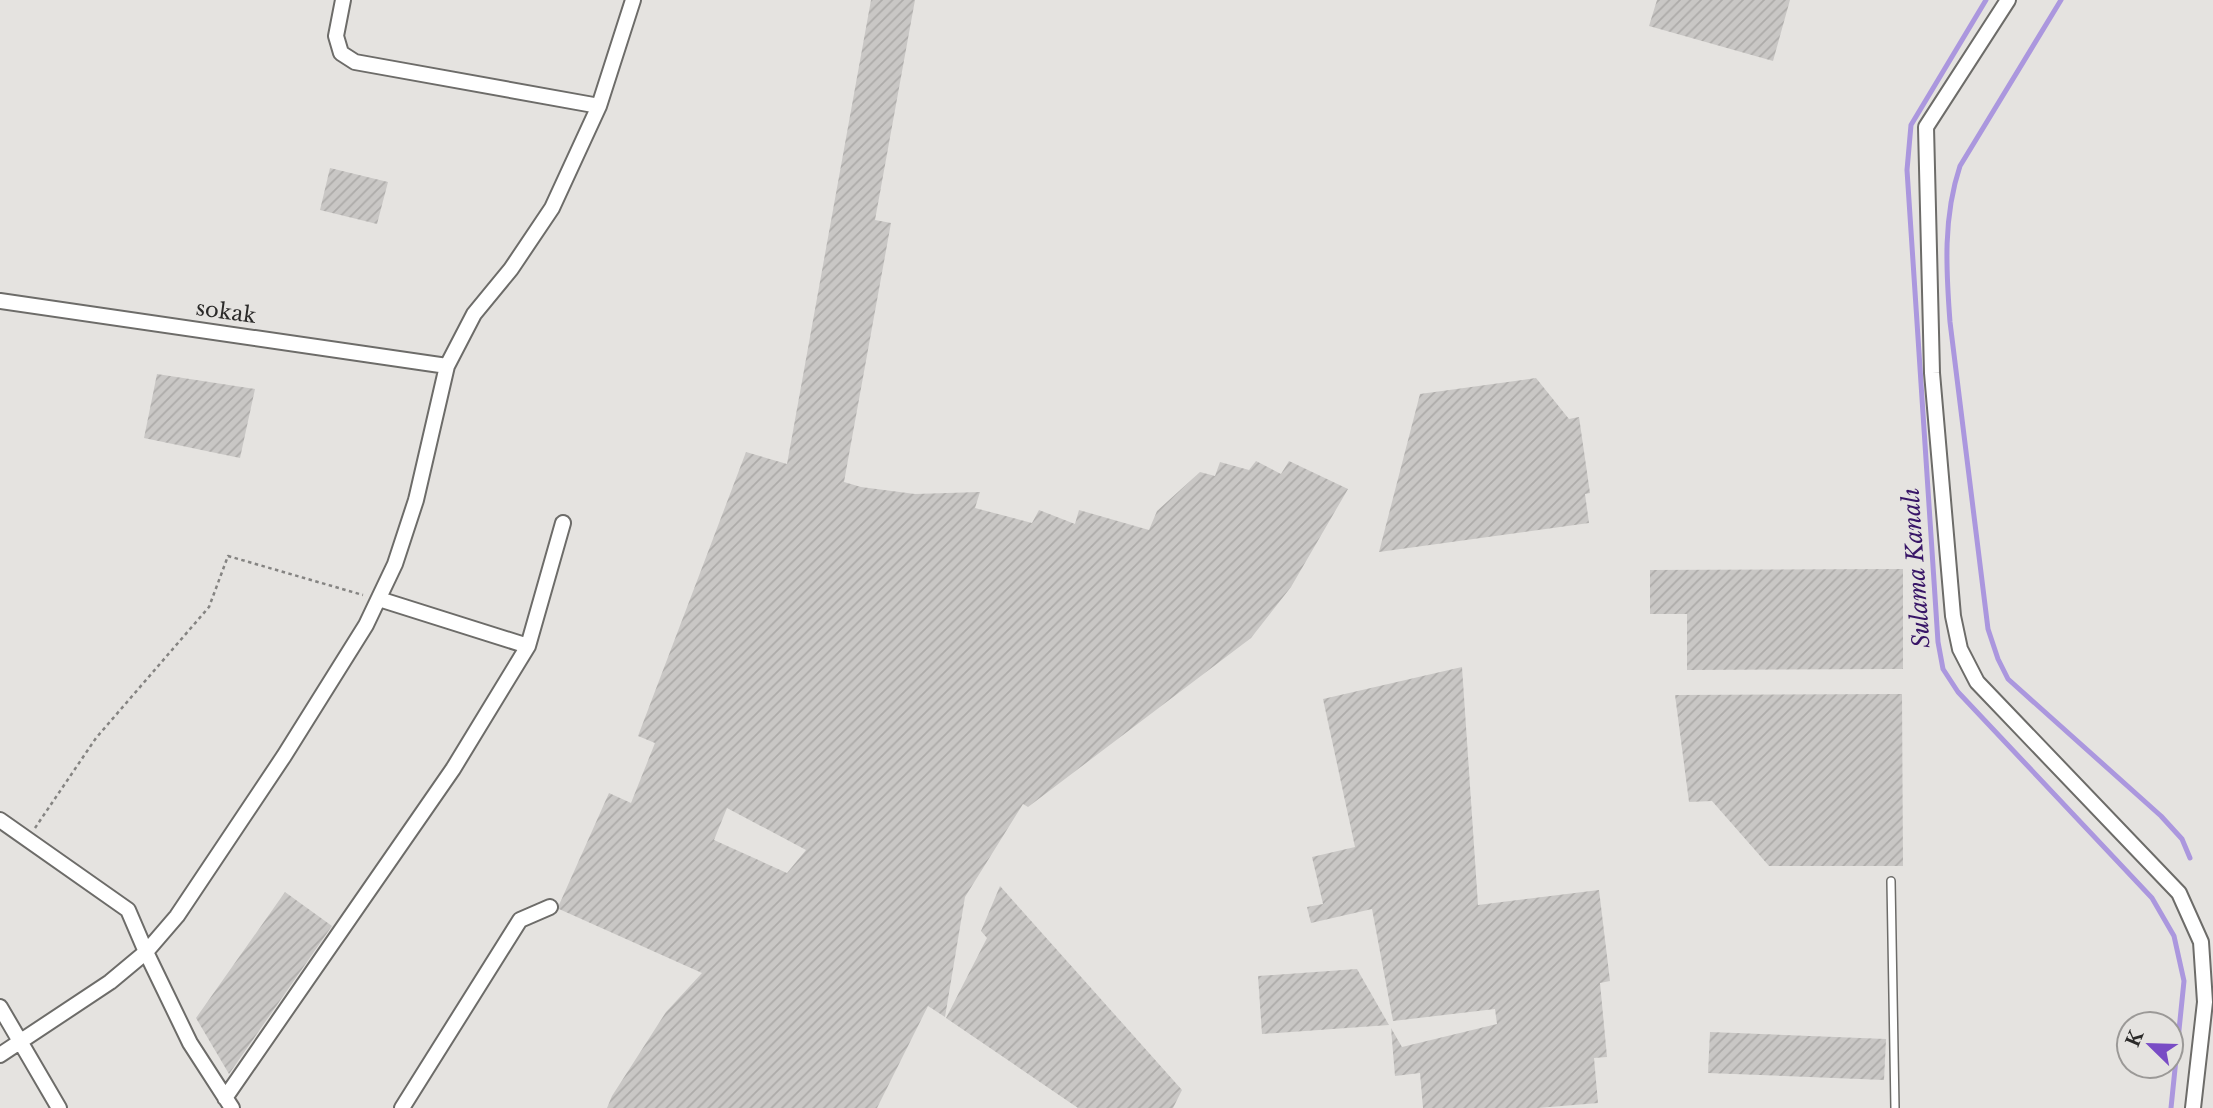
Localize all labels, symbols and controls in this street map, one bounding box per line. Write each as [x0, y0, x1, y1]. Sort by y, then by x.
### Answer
street label: sokak [194, 295, 258, 329]
water label: Sulama Kanalı [1896, 487, 1936, 649]
north arrow [2115, 1010, 2185, 1080]
text: K [2121, 1026, 2149, 1050]

